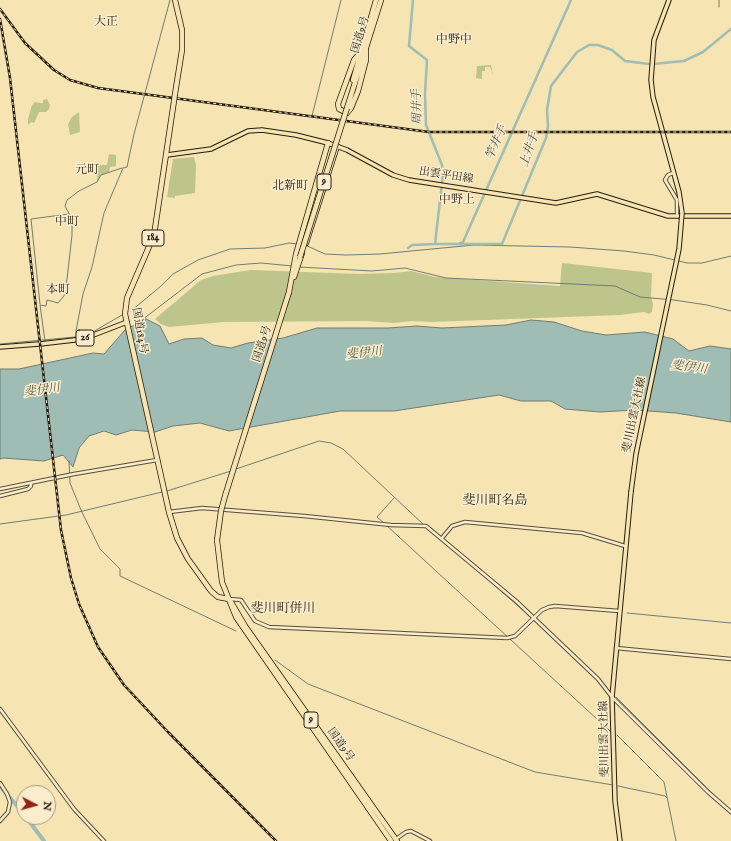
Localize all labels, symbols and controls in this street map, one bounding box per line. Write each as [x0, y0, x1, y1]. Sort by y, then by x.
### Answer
street label: 国道9号 [349, 15, 373, 55]
district label: 大正 [94, 16, 118, 30]
district label: 中野中 [436, 34, 472, 48]
water label: 周井手 [410, 89, 426, 125]
water label: 竿井手 [483, 124, 511, 162]
water label: 上井手 [517, 131, 543, 169]
district label: 元町 [75, 164, 99, 178]
street label: 出雲平田線 [418, 165, 474, 187]
road number: 9 [317, 174, 331, 190]
district label: 北新町 [272, 180, 308, 194]
district label: 中野上 [439, 194, 475, 208]
district label: 中町 [55, 216, 79, 230]
road number: 184 [142, 230, 164, 246]
district label: 本町 [46, 284, 70, 298]
street label: 国道184号 [128, 307, 150, 355]
street label: 国道9号 [251, 324, 275, 364]
road number: 26 [76, 330, 94, 346]
water label: 斐伊川 [345, 345, 383, 363]
water label: 斐伊川 [670, 359, 708, 377]
street label: 斐川出雲大社線 [621, 376, 649, 454]
water label: 斐伊川 [23, 381, 61, 401]
district label: 斐川町名島 [463, 493, 527, 509]
district label: 斐川町併川 [251, 601, 315, 617]
street label: 斐川出雲大社線 [598, 700, 612, 778]
road number: 9 [304, 712, 318, 728]
street label: 国道9号 [324, 726, 356, 764]
north arrow [16, 785, 56, 825]
text: N [39, 801, 54, 812]

